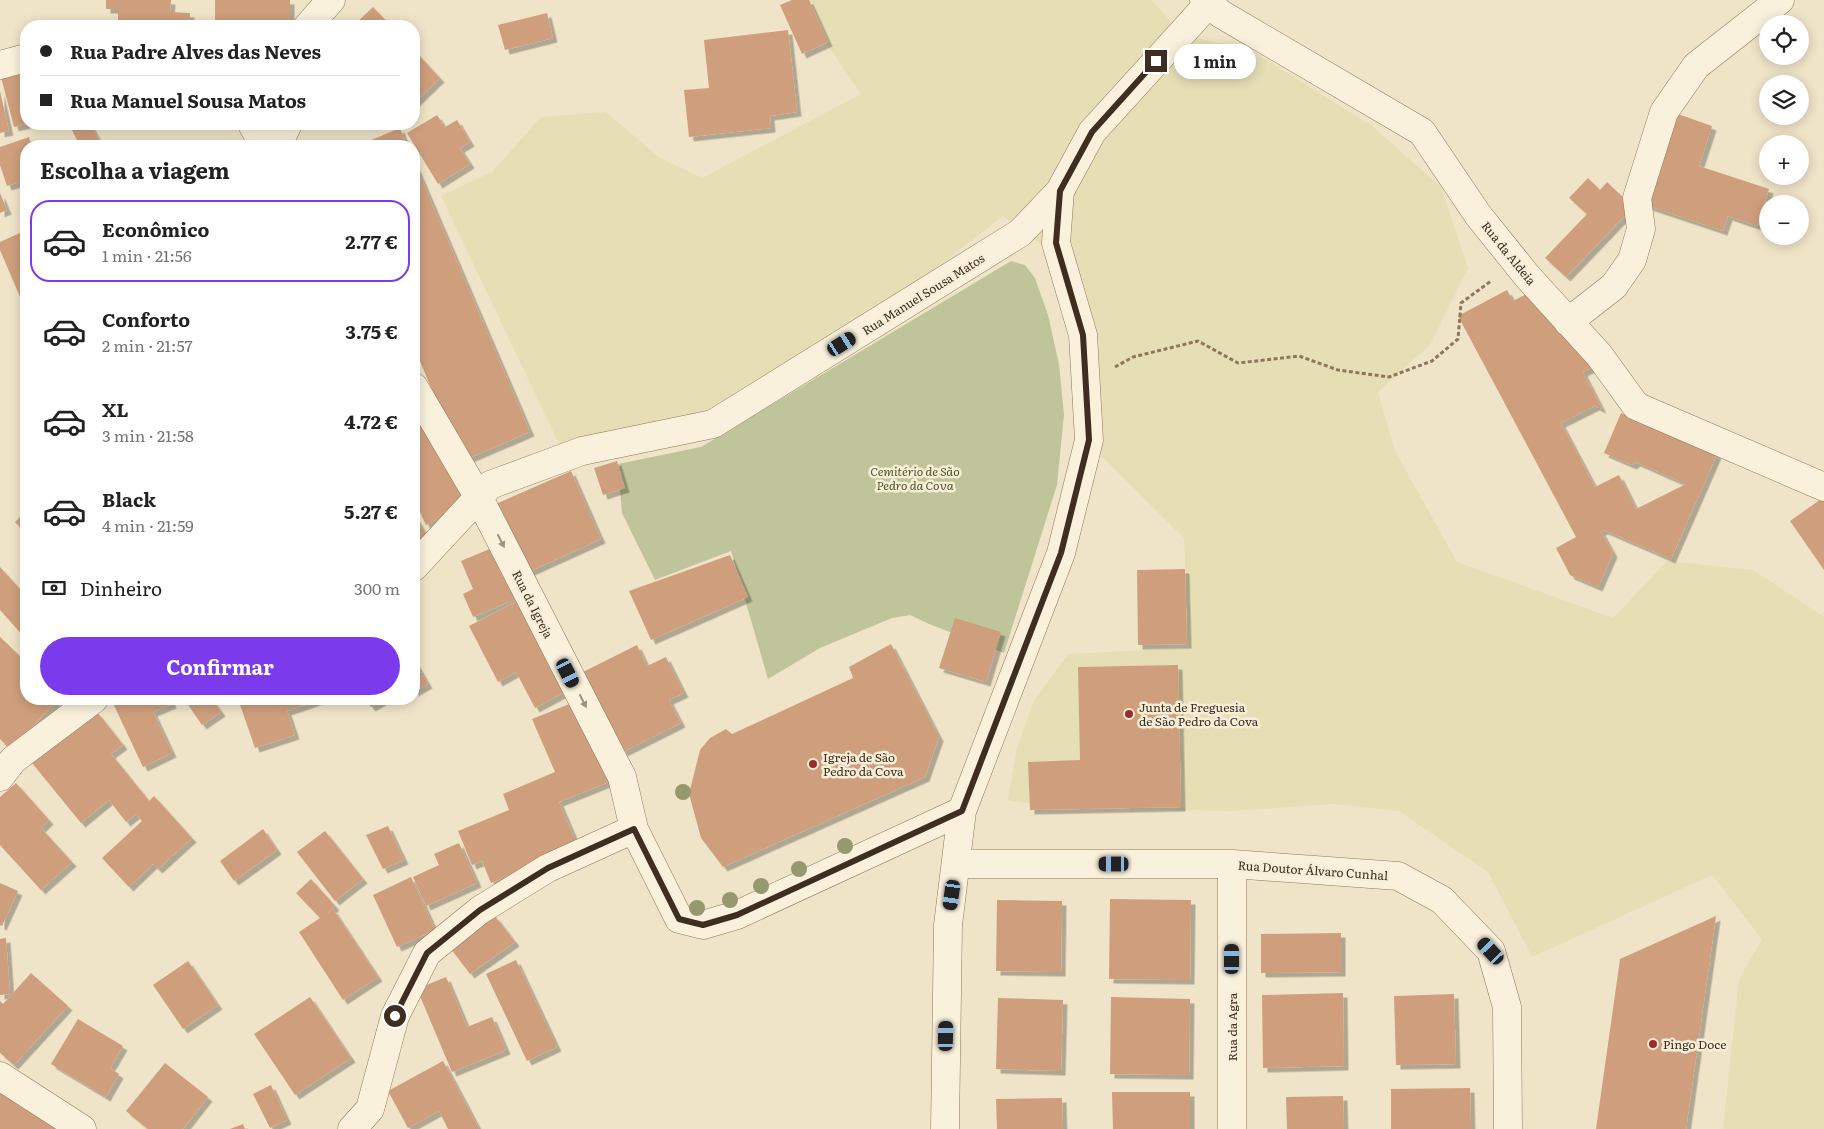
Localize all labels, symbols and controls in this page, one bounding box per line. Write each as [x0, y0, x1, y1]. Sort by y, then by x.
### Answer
map controls [1759, 15, 1809, 245]
button: locate [1759, 15, 1809, 65]
text: Rua Padre Alves das Neves [70, 37, 321, 65]
callout: 1 min [1174, 44, 1256, 78]
text: 1 min [1194, 49, 1236, 73]
route end [1145, 50, 1167, 72]
button: layers [1759, 75, 1809, 125]
text: Rua Manuel Sousa Matos [70, 86, 306, 114]
button: + [1759, 135, 1809, 185]
text: Escolha a viagem [40, 153, 230, 186]
button: − [1759, 195, 1809, 245]
text: Econômico [102, 215, 209, 243]
street label: Rua da Aldeia [1478, 217, 1541, 289]
icon: car [42, 219, 87, 264]
text: 2.77 € [345, 227, 398, 255]
text: 1 min · 21:56 [102, 243, 192, 267]
street label: Rua Manuel Sousa Matos [858, 249, 988, 339]
text: Conforto [102, 305, 190, 333]
icon: car [42, 309, 87, 354]
text: 3.75 € [345, 317, 398, 345]
car [825, 330, 858, 358]
text: 2 min · 21:57 [102, 333, 193, 357]
text: XL [102, 395, 129, 423]
icon: car [42, 399, 87, 444]
text: 4.72 € [344, 407, 398, 435]
text: 3 min · 21:58 [102, 423, 194, 447]
park label: Cemitério de São Pedro da Cova [870, 462, 960, 494]
text: Black [102, 485, 156, 513]
icon: car [42, 489, 87, 534]
text: 5.27 € [344, 497, 398, 525]
text: 4 min · 21:59 [102, 513, 194, 537]
one-way arrow [497, 534, 505, 548]
street label: Rua da Igreja [508, 567, 558, 642]
icon: cash [40, 574, 68, 602]
text: Dinheiro [80, 574, 162, 602]
text: 300 m [354, 576, 400, 600]
button: Confirmar [40, 637, 400, 695]
car [554, 656, 581, 690]
one-way arrow [579, 694, 587, 708]
place label: Junta de Freguesia de São Pedro da Cova [1139, 698, 1259, 730]
marker: Junta de Freguesia de São Pedro da Cova [1123, 708, 1135, 720]
place label: Igreja de São Pedro da Cova [823, 748, 904, 780]
marker: Igreja de São Pedro da Cova [807, 758, 819, 770]
street label: Rua Doutor Álvaro Cunhal [1237, 856, 1389, 884]
car [1099, 857, 1129, 872]
car [942, 879, 961, 911]
car [1475, 935, 1506, 967]
car [1224, 944, 1239, 974]
street label: Rua da Agra [1223, 992, 1241, 1061]
route start [384, 1005, 406, 1027]
car [938, 1021, 953, 1051]
place label: Pingo Doce [1663, 1035, 1726, 1053]
marker: Pingo Doce [1647, 1038, 1659, 1050]

